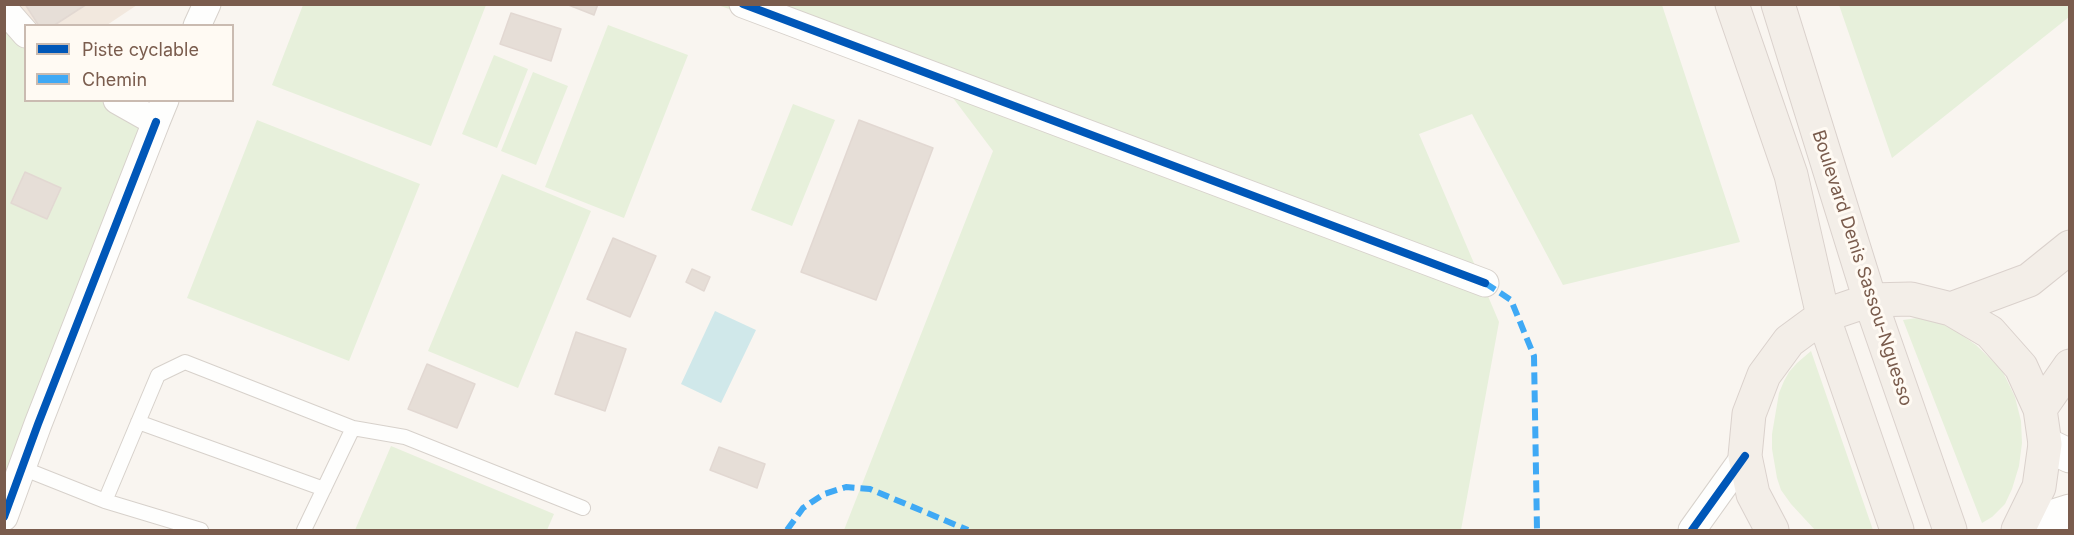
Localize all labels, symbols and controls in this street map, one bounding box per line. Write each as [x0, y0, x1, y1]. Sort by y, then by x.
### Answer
legend [24, 24, 234, 102]
text: Piste cyclable [82, 39, 199, 60]
text: Chemin [82, 69, 147, 90]
street label: Boulevard Denis Sassou-Nguesso [1807, 127, 1917, 409]

